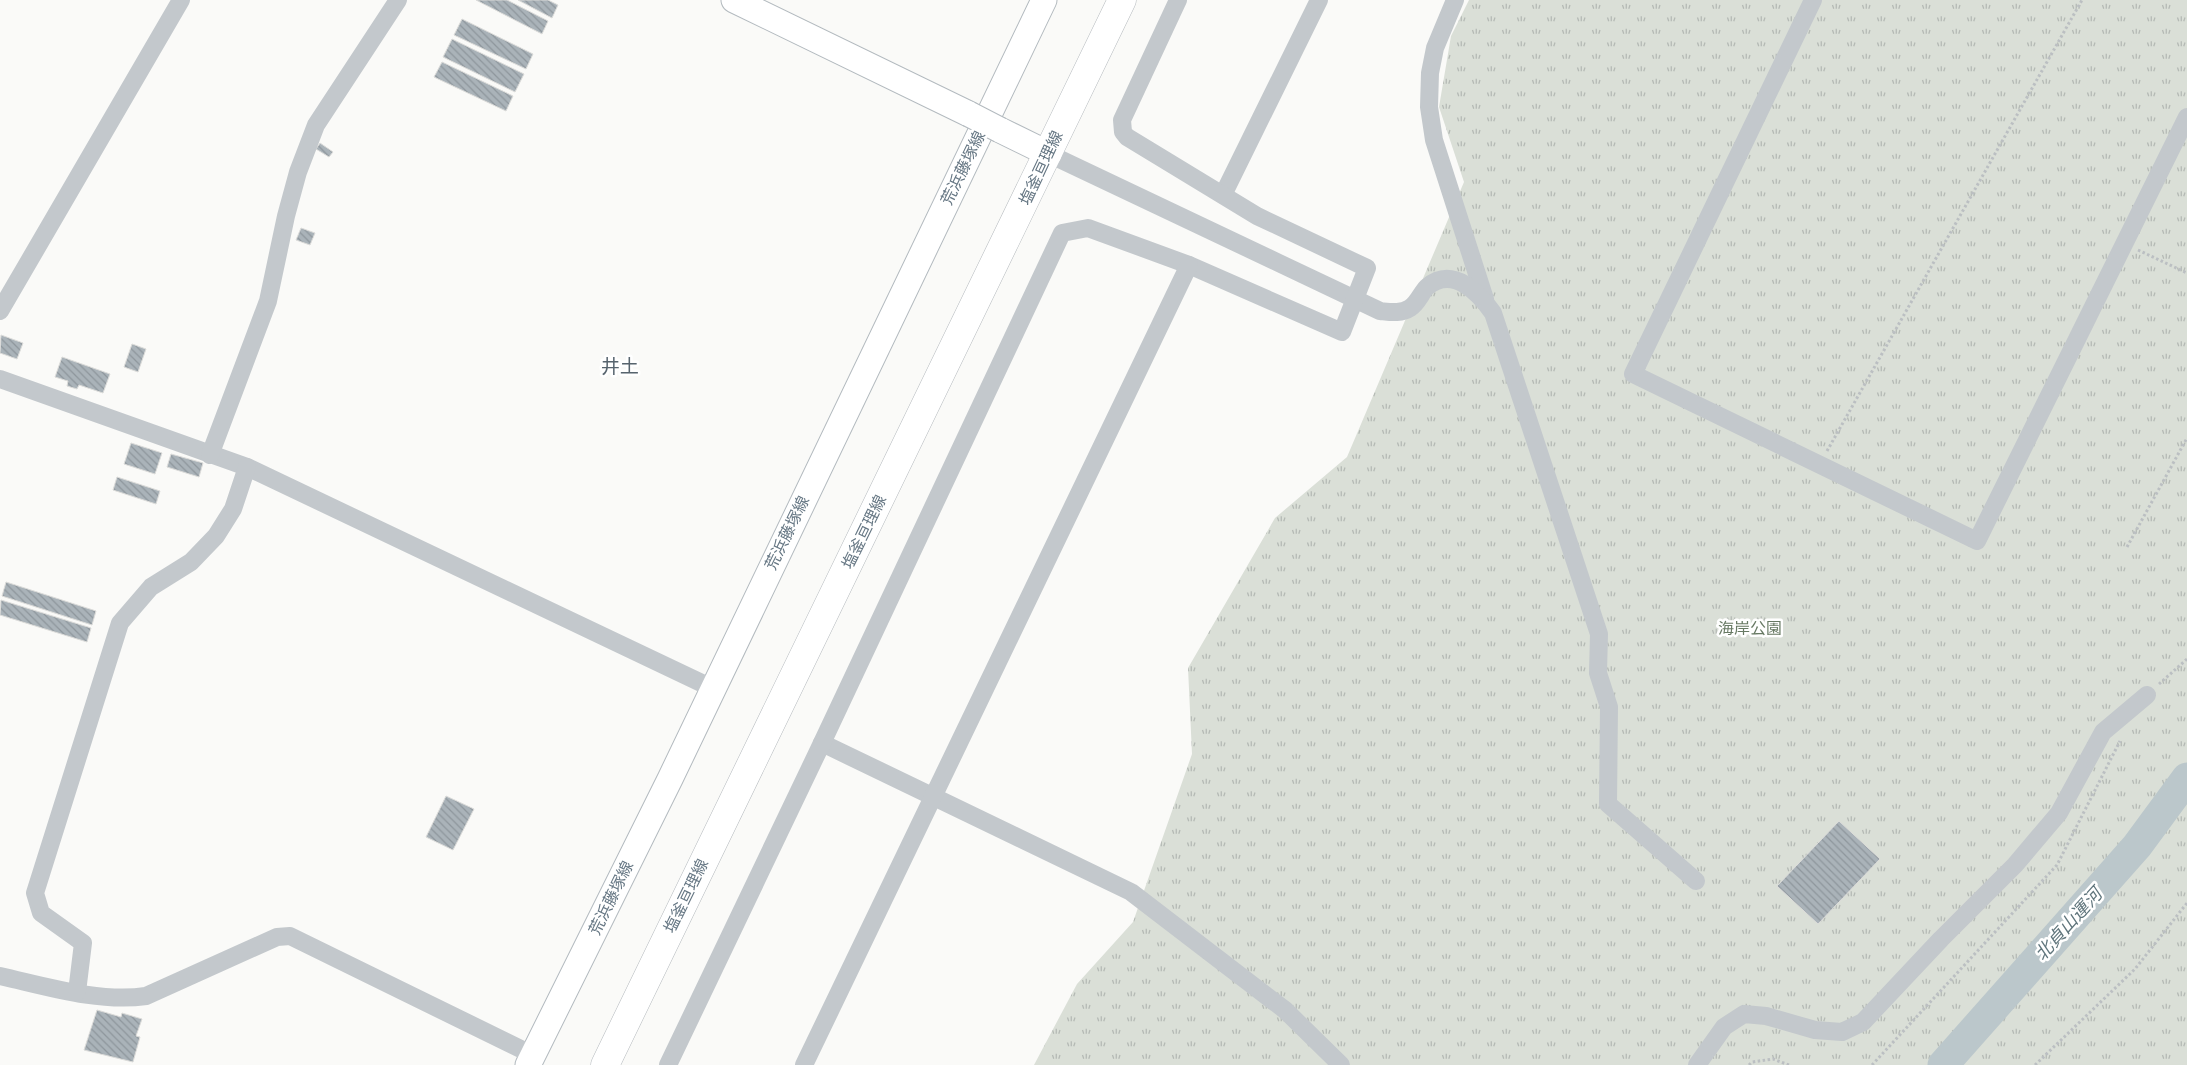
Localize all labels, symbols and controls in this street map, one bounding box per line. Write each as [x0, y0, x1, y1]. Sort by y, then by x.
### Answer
street label: 荒浜藤塚線 [936, 127, 990, 209]
street label: 塩釜亘理線 [1015, 127, 1067, 209]
district label: 井土 [601, 354, 639, 379]
street label: 塩釜亘理線 [837, 491, 891, 573]
street label: 荒浜藤塚線 [760, 492, 814, 574]
park label: 海岸公園 [1718, 618, 1782, 639]
street label: 塩釜亘理線 [659, 855, 713, 937]
street label: 荒浜藤塚線 [584, 857, 638, 939]
water label: 北貞山運河 [2029, 881, 2109, 965]

